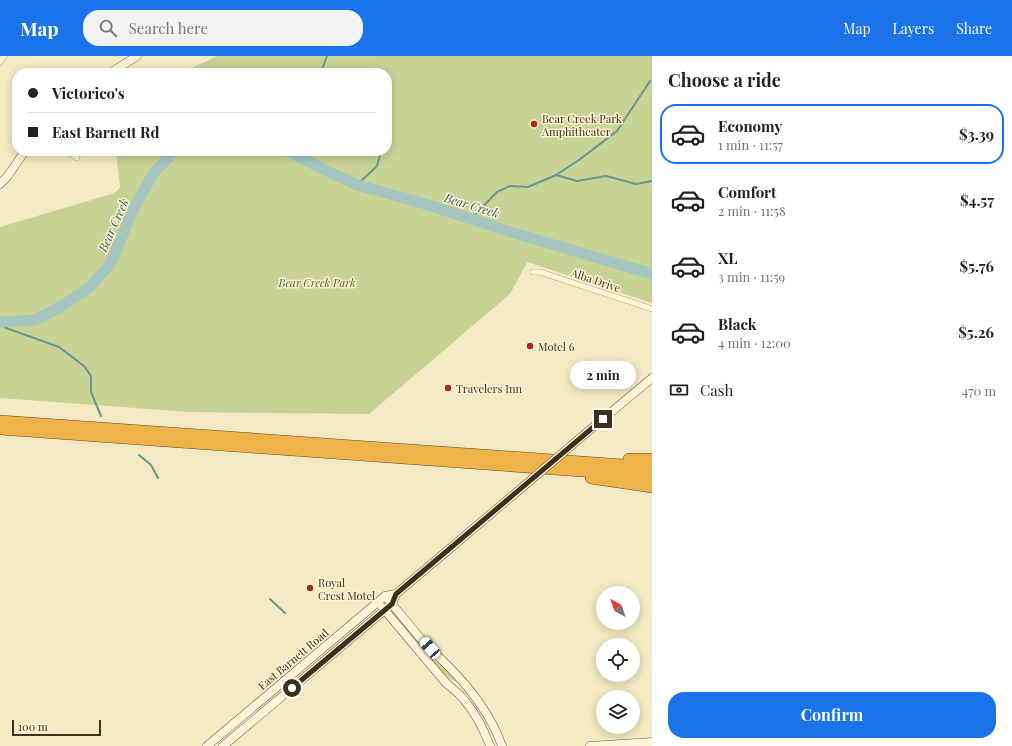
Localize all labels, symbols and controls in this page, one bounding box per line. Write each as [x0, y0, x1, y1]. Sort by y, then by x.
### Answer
search box [83, 10, 363, 46]
text: Map [20, 15, 59, 41]
icon: search [97, 17, 119, 39]
text: Search here [129, 18, 208, 38]
text: Map [843, 19, 871, 38]
text: Layers [893, 19, 934, 38]
text: Share [956, 19, 992, 38]
text: Choose a ride [668, 68, 781, 92]
text: Victorico's [52, 83, 125, 103]
place label: Bear Creek Park Amphitheater [541, 111, 622, 139]
icon: car [670, 116, 706, 152]
text: Economy [718, 116, 782, 136]
marker: Bear Creek Park Amphitheater [529, 119, 539, 129]
text: East Barnett Rd [52, 122, 159, 142]
text: $3.39 [959, 124, 994, 144]
text: 1 min · 11:57 [718, 136, 783, 153]
icon: car [670, 182, 706, 218]
text: Comfort [718, 182, 776, 202]
water label: Bear Creek [442, 189, 501, 221]
text: $4.57 [960, 190, 994, 210]
water label: Bear Creek [94, 196, 132, 255]
text: 2 min · 11:58 [718, 202, 786, 219]
icon: car [670, 248, 706, 284]
text: XL [718, 248, 738, 268]
text: $5.76 [960, 256, 994, 276]
street label: Alba Drive [568, 264, 623, 296]
text: 3 min · 11:59 [718, 268, 785, 285]
park label: Bear Creek Park [277, 275, 356, 290]
icon: car [670, 314, 706, 350]
text: Black [718, 314, 757, 334]
text: $5.26 [958, 322, 994, 342]
text: 4 min · 12:00 [718, 334, 791, 351]
place label: Motel 6 [538, 339, 575, 354]
marker: Motel 6 [525, 341, 535, 351]
callout: 2 min [570, 361, 636, 389]
text: 2 min [586, 366, 620, 383]
icon: cash [668, 379, 690, 401]
text: Cash [700, 380, 733, 400]
place label: Travelers Inn [456, 381, 522, 396]
text: 470 m [962, 382, 996, 399]
marker: Travelers Inn [443, 383, 453, 393]
route end [594, 410, 612, 428]
place label: Royal Crest Motel [318, 575, 375, 603]
marker: Royal Crest Motel [305, 583, 315, 593]
north arrow [596, 586, 640, 630]
map controls [596, 586, 640, 734]
street label: East Barnett Road [255, 625, 332, 693]
car [418, 635, 442, 661]
button: locate [596, 638, 640, 682]
route start [283, 679, 301, 697]
button: layers [596, 690, 640, 734]
button: Confirm [668, 692, 996, 738]
scale bar [12, 718, 101, 737]
text: 100 m [18, 719, 48, 734]

